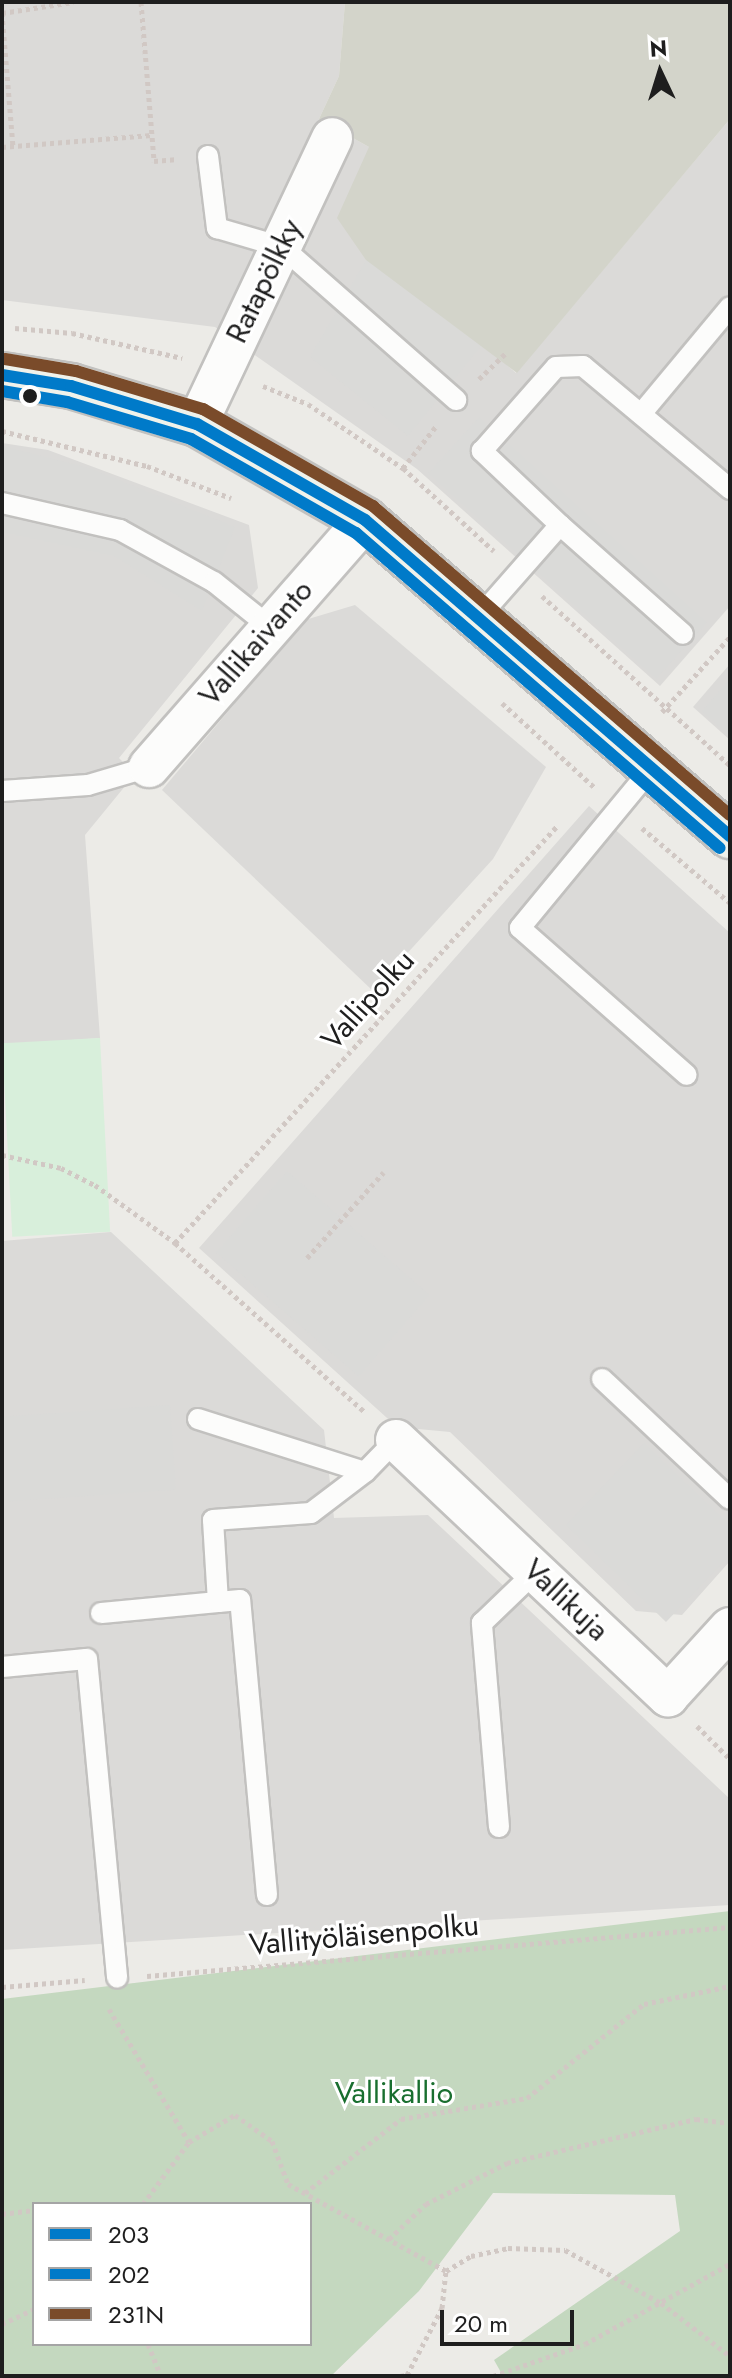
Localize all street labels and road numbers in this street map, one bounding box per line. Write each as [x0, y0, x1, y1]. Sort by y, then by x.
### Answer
street label: Ratapölkky [219, 213, 309, 349]
street label: Vallikaivanto [191, 573, 321, 713]
street label: Vallipolku [314, 943, 422, 1057]
street label: Vallikuja [516, 1552, 616, 1648]
street label: Vallityöläisenpolku [248, 1907, 480, 1963]

